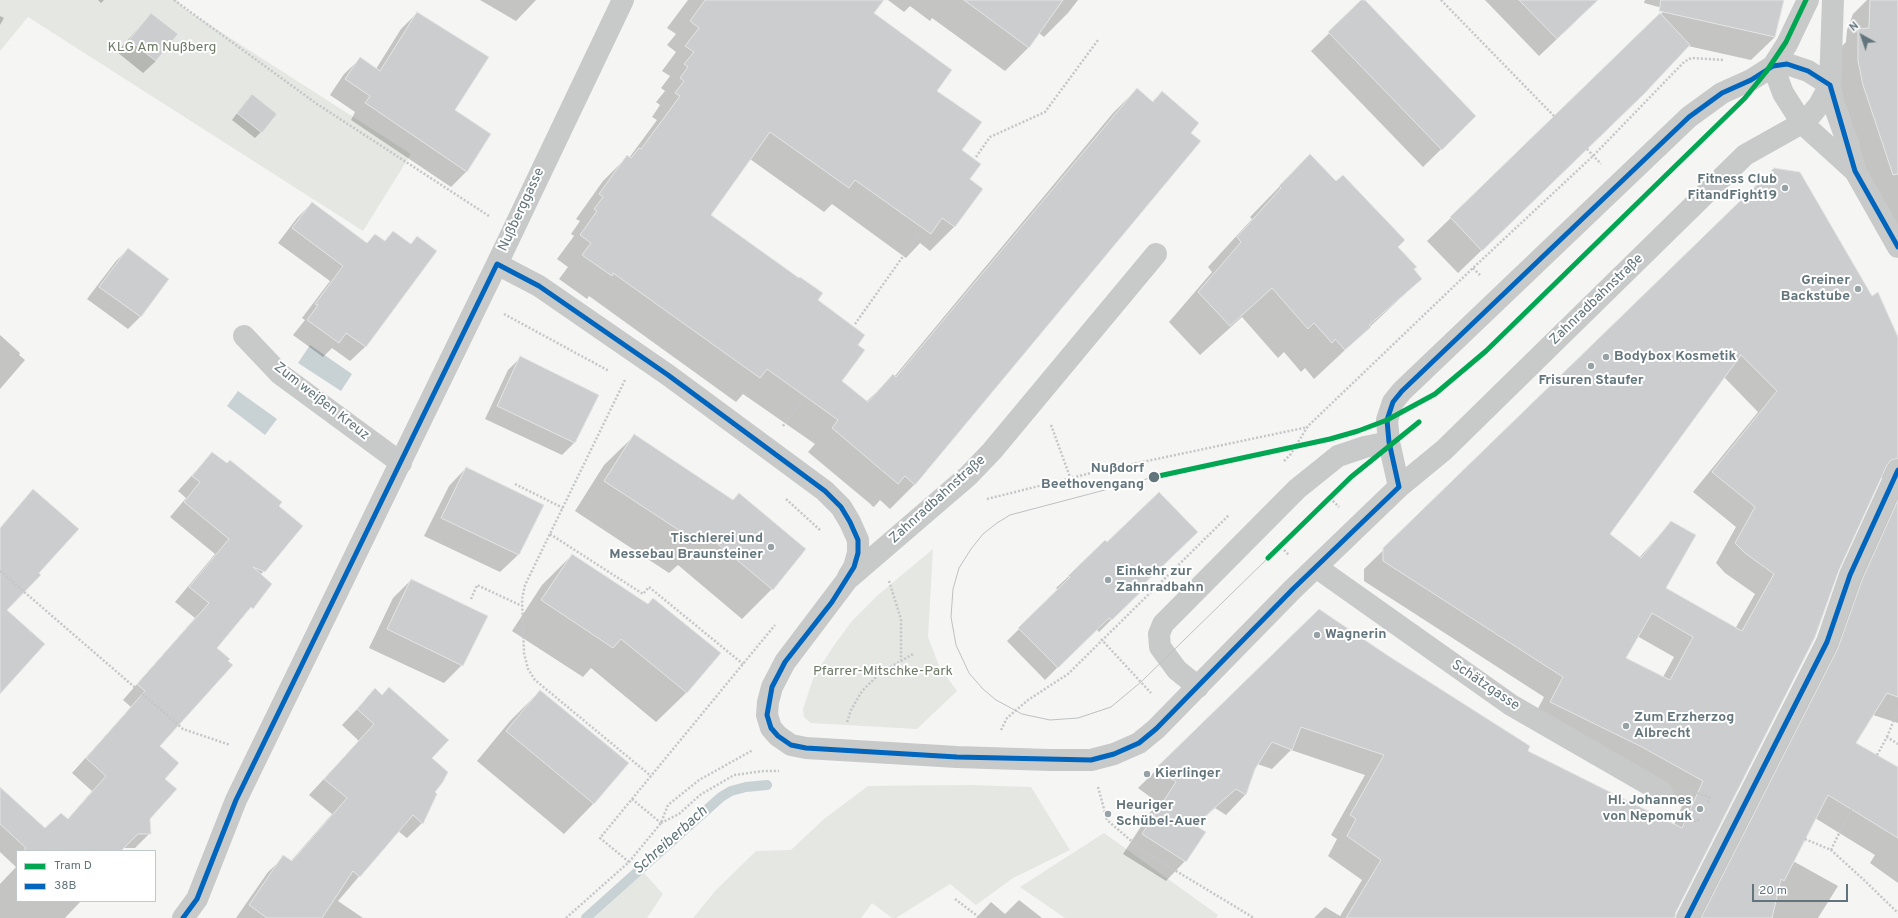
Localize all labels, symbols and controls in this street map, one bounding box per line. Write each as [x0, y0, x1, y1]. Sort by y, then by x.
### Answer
north arrow [1842, 16, 1882, 56]
text: N [1847, 19, 1862, 35]
park label: KLG Am Nußberg [108, 40, 216, 56]
street label: Nußberggasse [495, 166, 549, 254]
place label: Fitness Club FitandFight19 [1687, 172, 1777, 204]
marker: Fitness Club FitandFight19 [1780, 183, 1790, 193]
street label: Zahnradbahnstraße [1547, 251, 1647, 349]
place label: Greiner Backstube [1781, 273, 1850, 306]
marker: Greiner Backstube [1853, 284, 1863, 294]
place label: Bodybox Kosmetik [1614, 349, 1736, 365]
marker: Bodybox Kosmetik [1601, 352, 1611, 362]
street label: Zum weißen Kreuz [270, 360, 372, 444]
marker: Frisuren Staufer [1586, 361, 1596, 371]
place label: Frisuren Staufer [1538, 373, 1644, 389]
street label: Zahnradbahnstraße [886, 452, 990, 548]
place label: Nußdorf Beethovengang [1041, 461, 1144, 494]
marker: Nußdorf Beethovengang [1147, 470, 1161, 484]
place label: Tischlerei und Messebau Braunsteiner [609, 531, 763, 564]
marker: Tischlerei und Messebau Braunsteiner [766, 542, 776, 552]
place label: Einkehr zur Zahnradbahn [1116, 564, 1204, 596]
marker: Einkehr zur Zahnradbahn [1103, 575, 1113, 585]
place label: Wagnerin [1325, 627, 1386, 643]
marker: Wagnerin [1312, 630, 1322, 640]
street label: Schätzgasse [1448, 657, 1522, 715]
park label: Pfarrer-Mitschke-Park [813, 664, 953, 680]
place label: Zum Erzherzog Albrecht [1634, 710, 1734, 742]
marker: Zum Erzherzog Albrecht [1621, 721, 1631, 731]
place label: Kierlinger [1155, 766, 1221, 782]
marker: Kierlinger [1142, 769, 1152, 779]
place label: Hl. Johannes von Nepomuk [1603, 793, 1692, 826]
place label: Heuriger Schübel-Auer [1116, 798, 1206, 830]
water label: Schreiberbach [630, 803, 712, 879]
marker: Hl. Johannes von Nepomuk [1695, 804, 1705, 814]
marker: Heuriger Schübel-Auer [1103, 809, 1113, 819]
legend [16, 850, 156, 902]
text: Tram D [54, 858, 92, 874]
scale bar [1754, 876, 1850, 902]
text: 38B [54, 878, 76, 894]
text: 20 m [1759, 883, 1787, 899]

